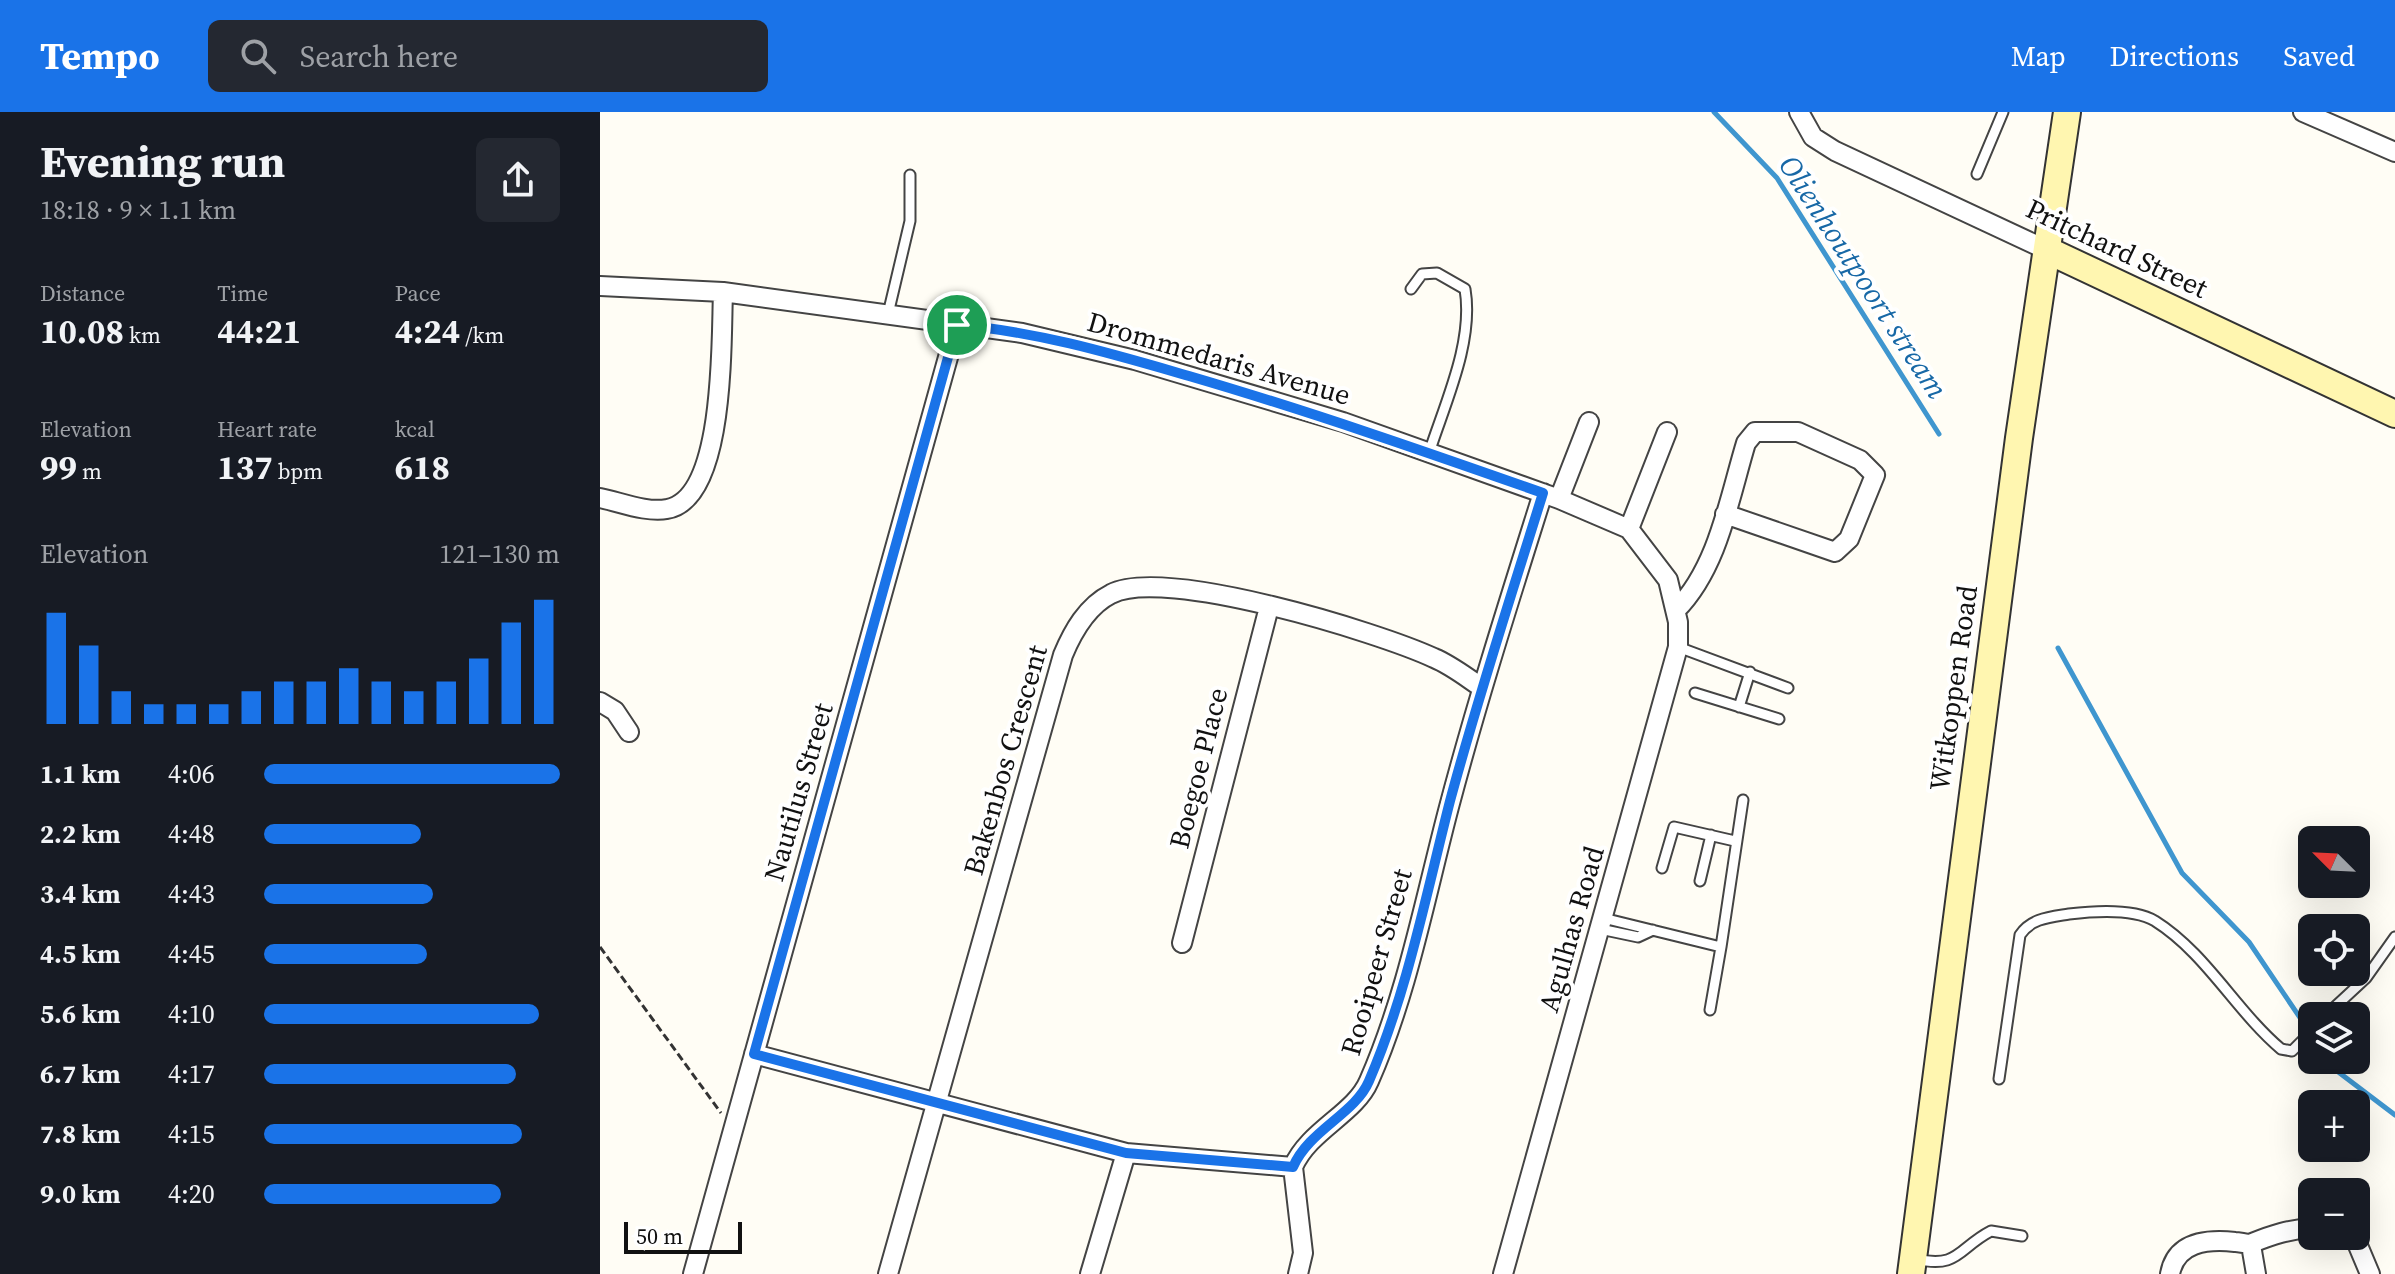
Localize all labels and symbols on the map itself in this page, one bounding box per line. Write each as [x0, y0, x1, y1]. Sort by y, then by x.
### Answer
water label: Olienhoutpoort stream [1769, 147, 1958, 407]
street label: Pritchard Street [2020, 189, 2215, 307]
pin [923, 291, 991, 359]
street label: Drommedaris Avenue [1083, 302, 1355, 414]
street label: Witkoppen Road [1920, 583, 1986, 793]
street label: Bakenbos Crescent [954, 640, 1056, 879]
street label: Boegoe Place [1160, 684, 1236, 852]
street label: Nautilus Street [754, 698, 842, 886]
north arrow [2298, 826, 2370, 898]
street label: Agulhas Road [1529, 841, 1613, 1016]
street label: Rooipeer Street [1331, 863, 1421, 1060]
scale bar [624, 1218, 742, 1254]

